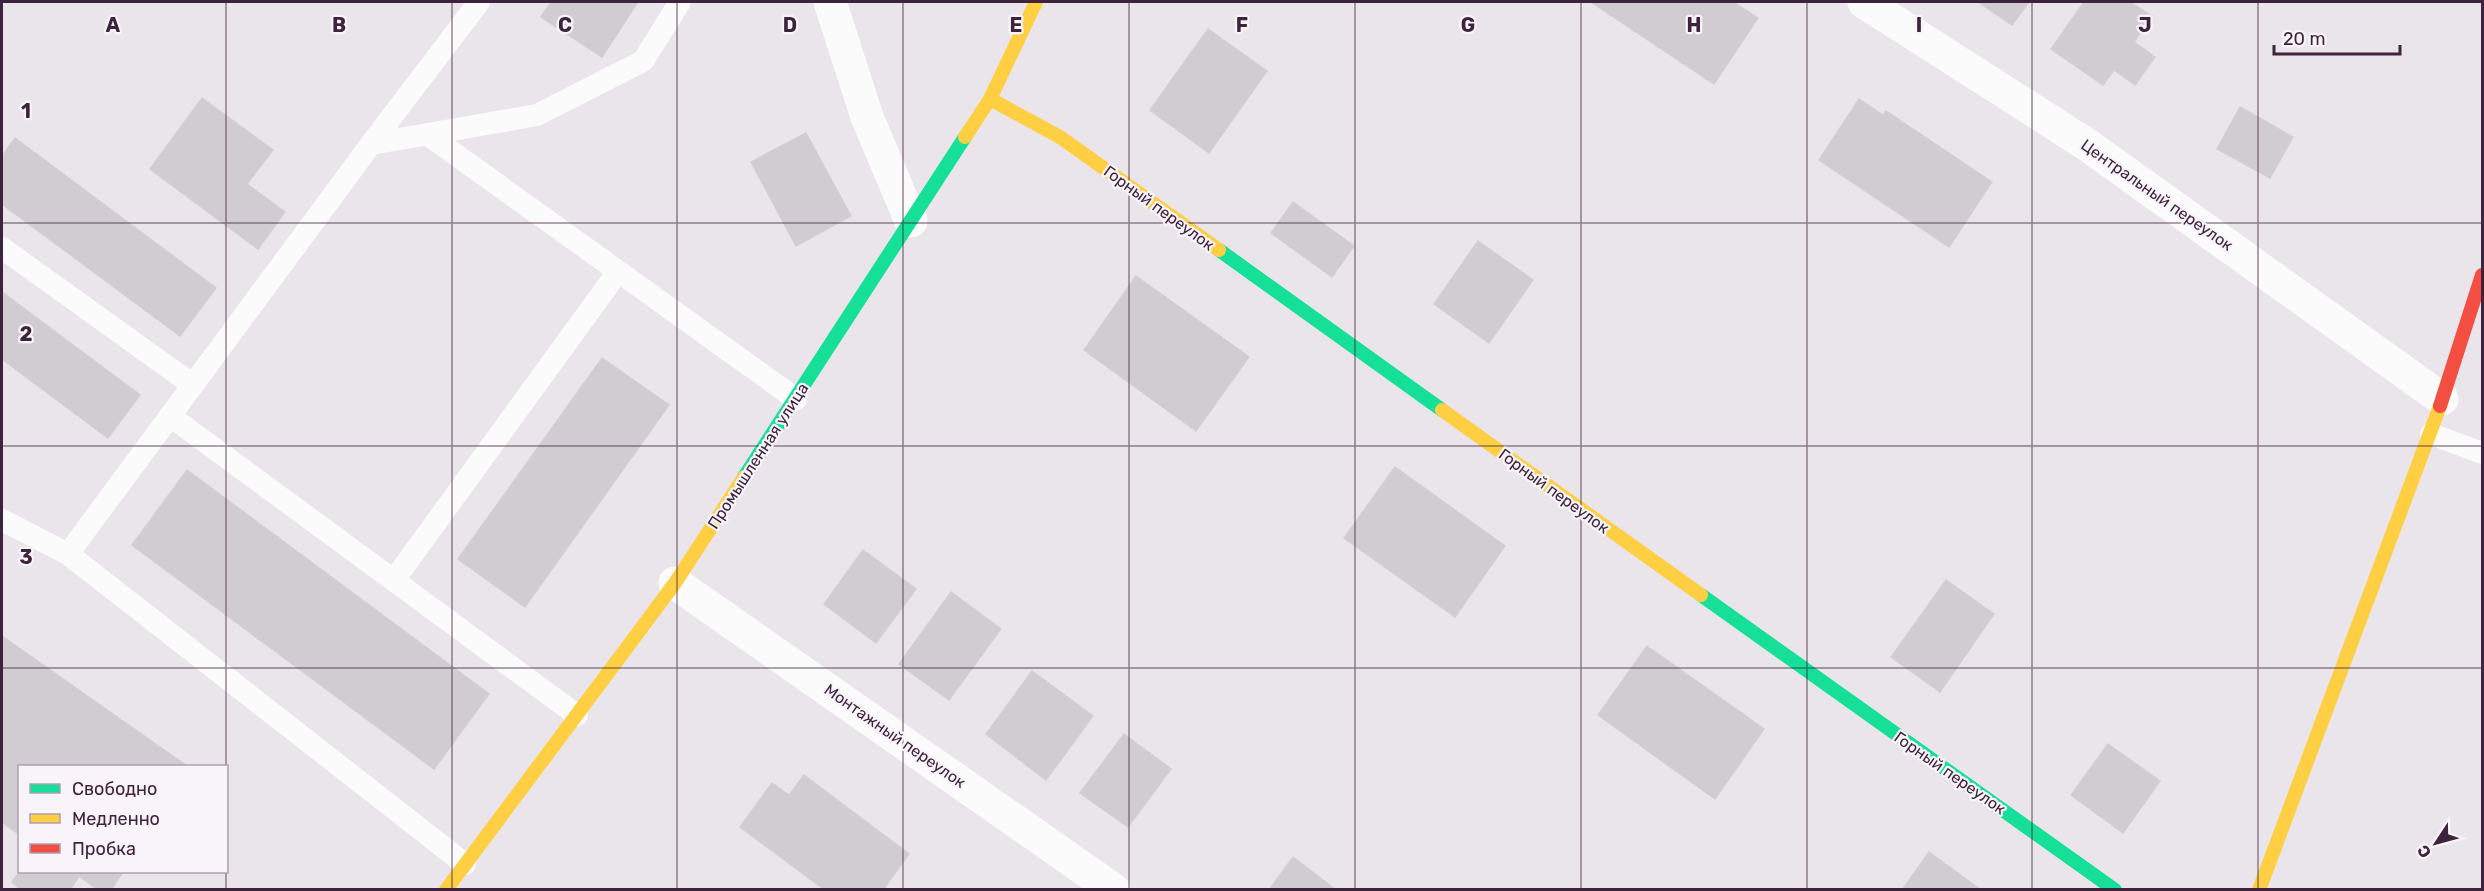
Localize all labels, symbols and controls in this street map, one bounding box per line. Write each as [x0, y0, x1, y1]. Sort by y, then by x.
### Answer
text: A [106, 13, 121, 37]
text: B [332, 13, 346, 37]
text: C [558, 13, 572, 37]
text: D [783, 13, 797, 37]
text: E [1010, 13, 1022, 37]
text: F [1236, 13, 1248, 37]
text: G [1461, 13, 1475, 37]
text: H [1687, 13, 1701, 37]
text: I [1916, 13, 1922, 37]
text: J [2138, 13, 2152, 37]
scale bar [2274, 18, 2400, 56]
text: 20 m [2283, 28, 2325, 50]
text: 1 [21, 99, 31, 123]
street label: Центральный переулок [2077, 135, 2237, 255]
street label: Горный переулок [1100, 162, 1218, 255]
text: 2 [20, 322, 33, 346]
street label: Промышленная улица [704, 379, 812, 533]
street label: Горный переулок [1495, 445, 1613, 538]
text: 3 [19, 545, 33, 569]
street label: Монтажный переулок [821, 680, 970, 792]
street label: Горный переулок [1891, 727, 2010, 819]
legend [18, 765, 228, 873]
text: Свободно [72, 778, 157, 800]
text: Медленно [72, 808, 160, 830]
north arrow [2406, 813, 2466, 873]
text: Пробка [72, 838, 136, 860]
text: С [2413, 841, 2435, 862]

